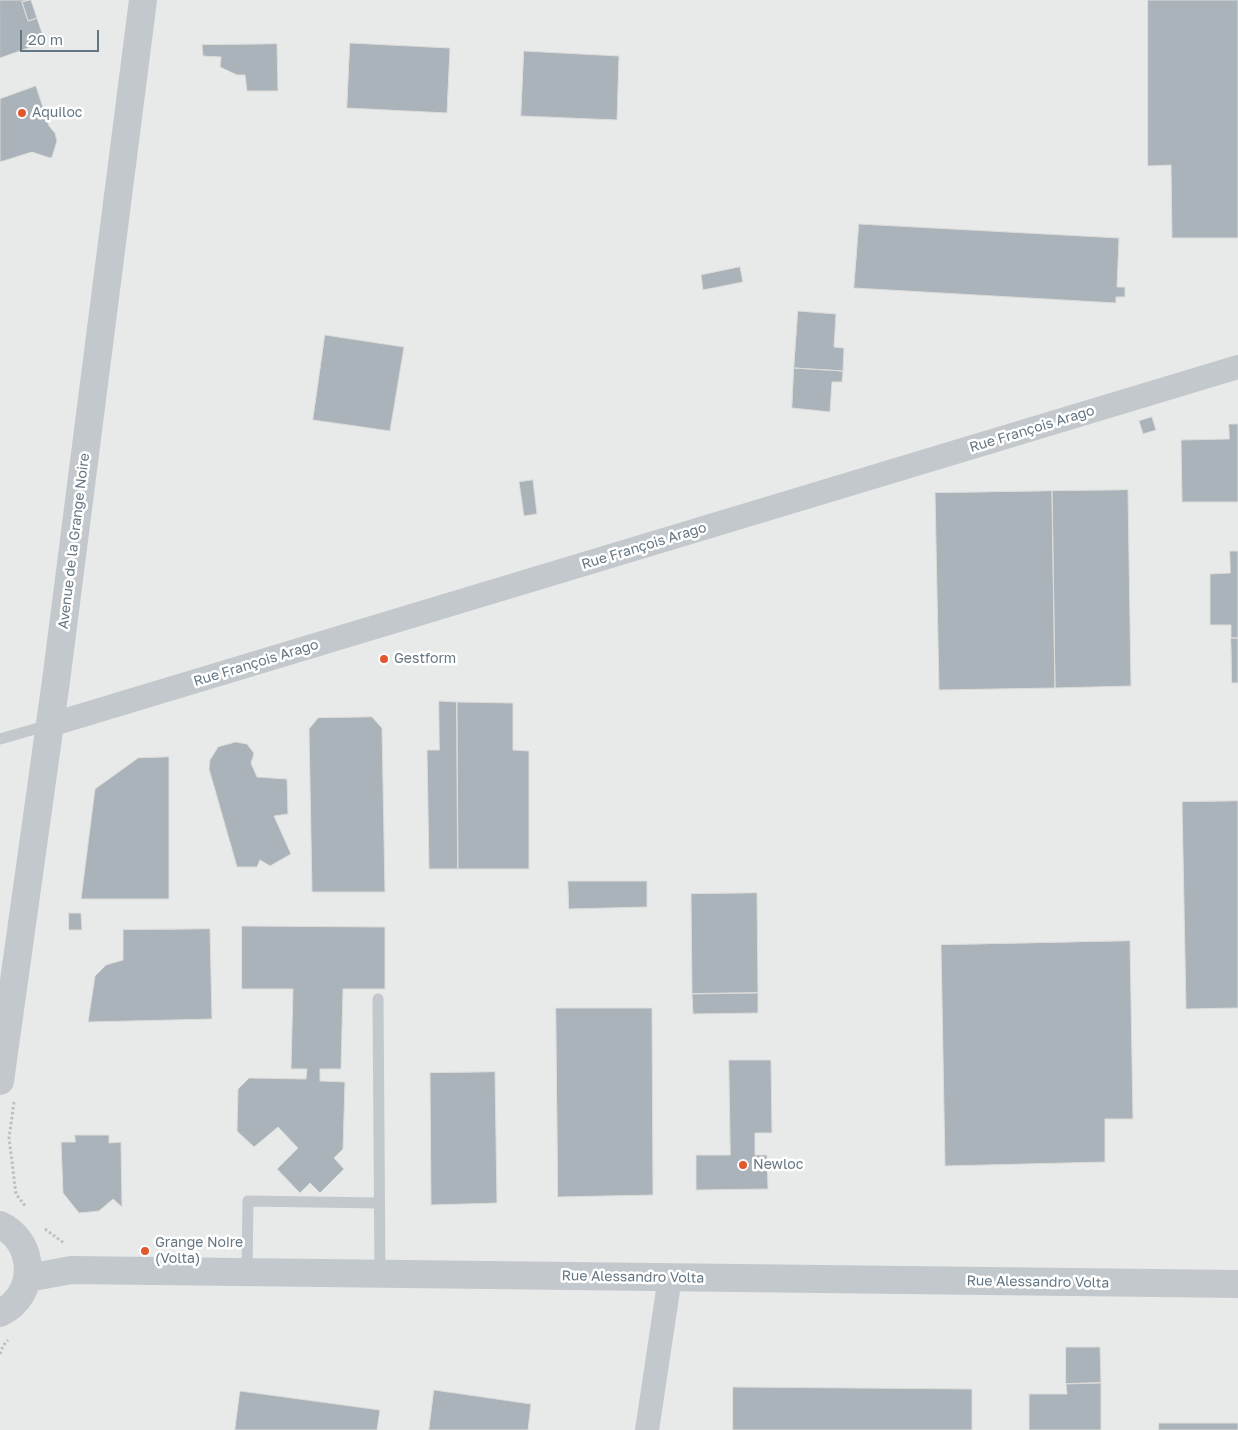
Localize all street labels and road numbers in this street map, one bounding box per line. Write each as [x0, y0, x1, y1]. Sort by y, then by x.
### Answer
street label: Rue François Arago [967, 402, 1097, 456]
street label: Avenue de la Grange Noire [55, 452, 93, 630]
street label: Rue François Arago [579, 519, 709, 573]
street label: Rue François Arago [191, 636, 321, 690]
street label: Rue Alessandro Volta [561, 1267, 705, 1287]
street label: Rue Alessandro Volta [966, 1272, 1110, 1292]

